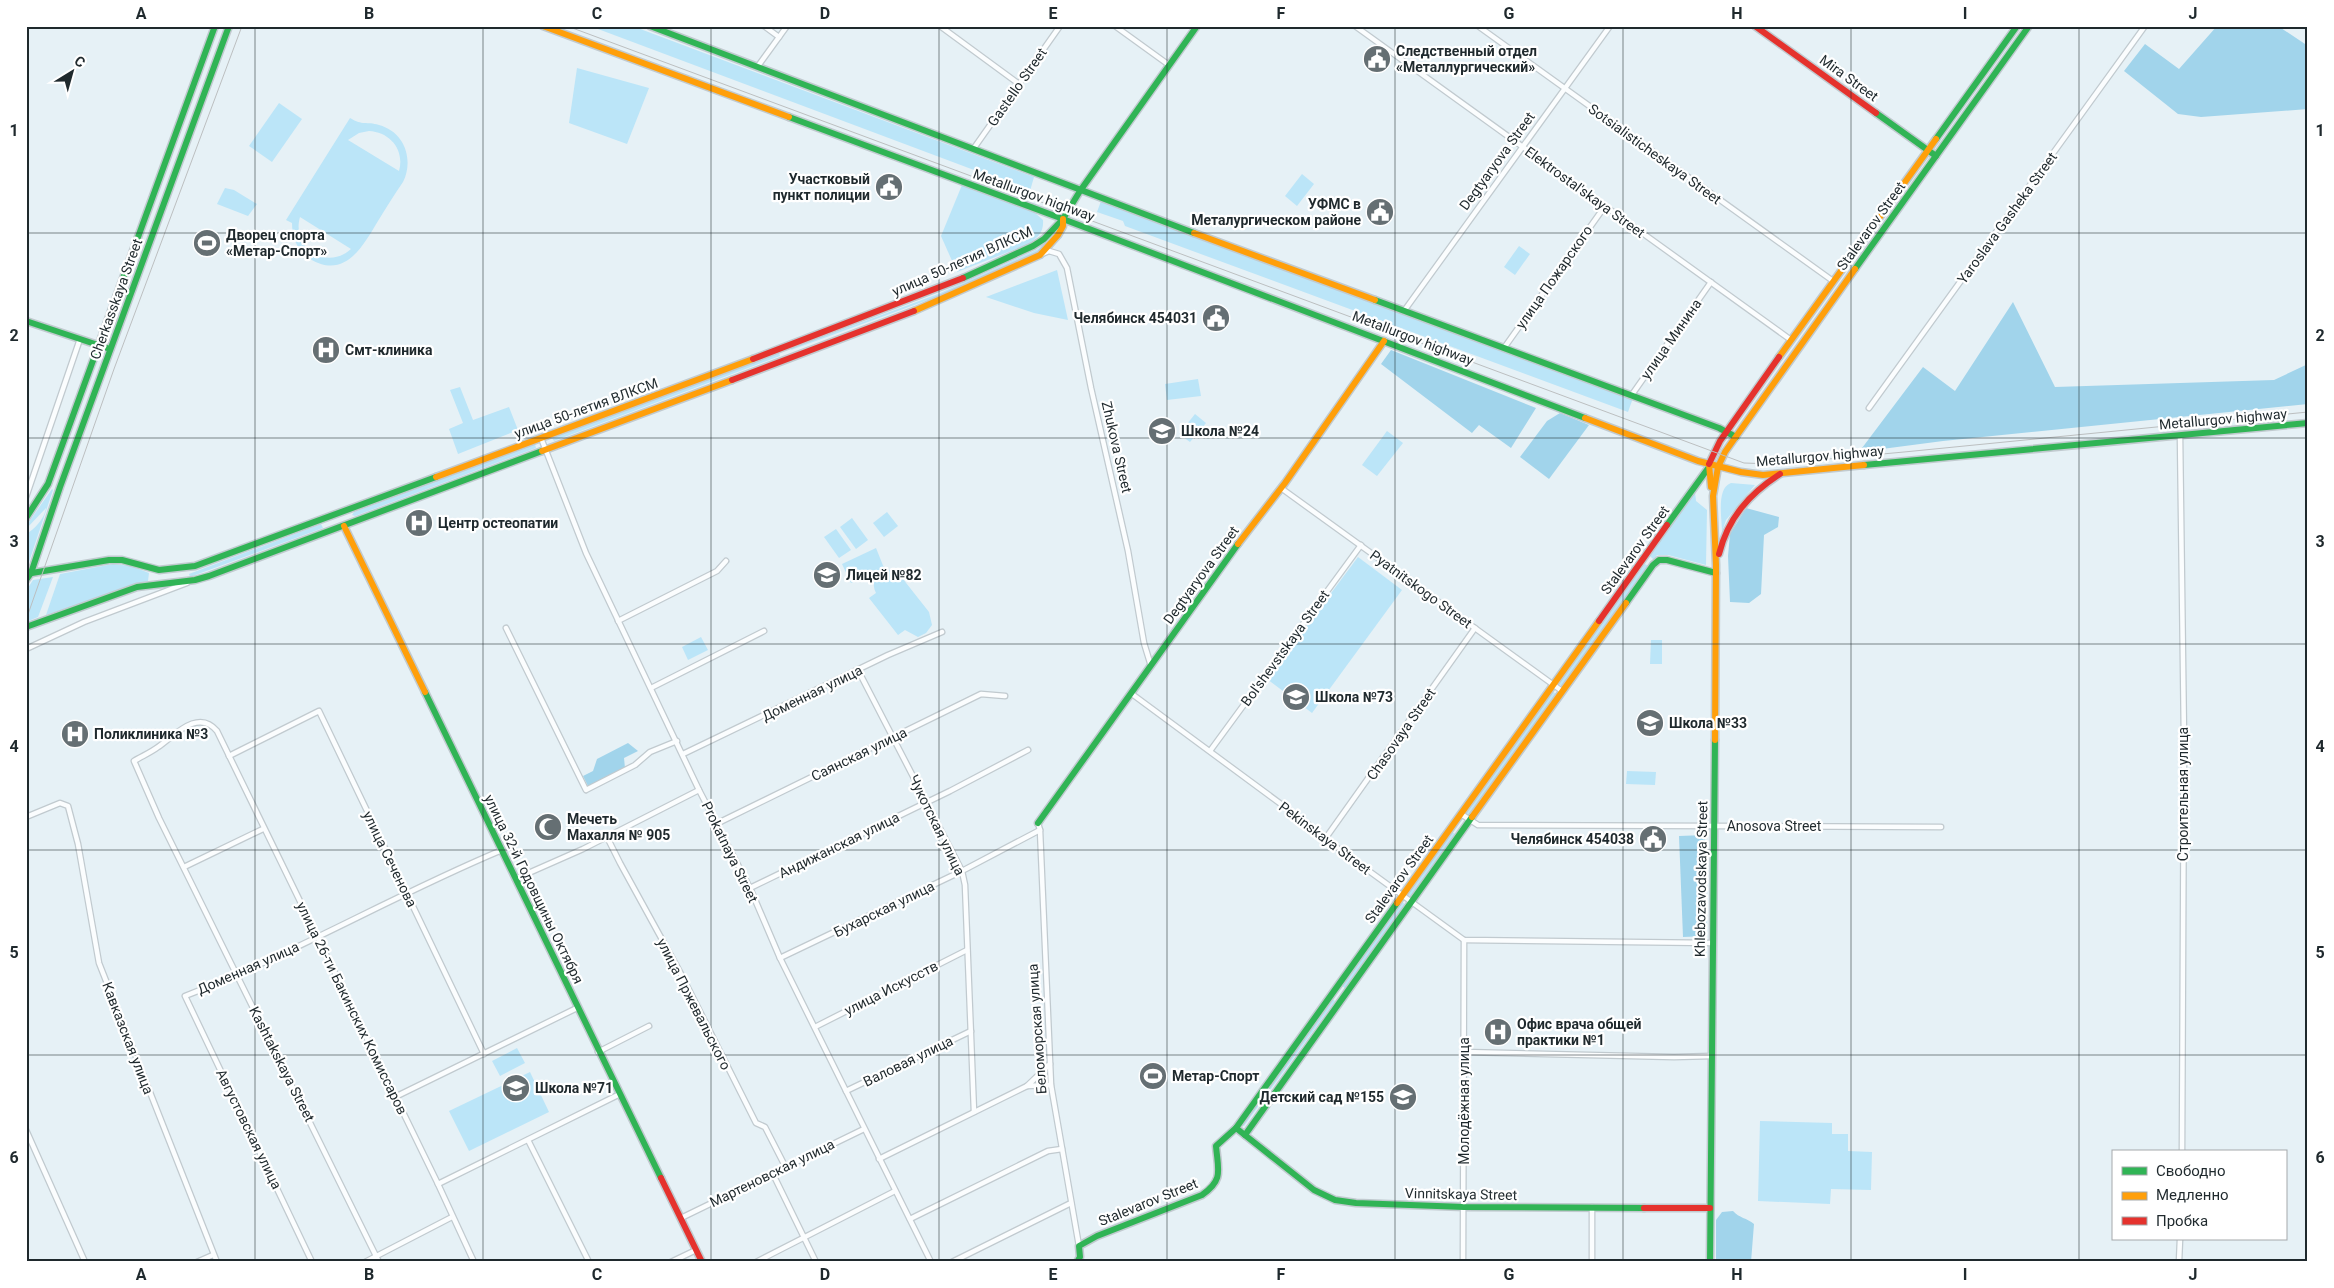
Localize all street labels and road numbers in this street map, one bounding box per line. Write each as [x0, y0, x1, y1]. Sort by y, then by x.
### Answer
street label: Gastello Street [984, 45, 1050, 129]
street label: Mira Street [1817, 52, 1882, 105]
street label: Sotsialisticheskaya Street [1586, 101, 1725, 208]
street label: Degtyaryova Street [1456, 109, 1538, 213]
street label: Elektrostal'skaya Street [1522, 143, 1648, 241]
street label: Yaroslava Gasheka Street [1954, 149, 2060, 287]
street label: Metallurgov highway [971, 166, 1097, 225]
street label: Stalevarov Street [1834, 178, 1909, 273]
street label: улица Пожарского [1512, 222, 1596, 332]
street label: улица 50-летия ВЛКСМ [889, 223, 1035, 299]
street label: Cherkasskaya Street [87, 236, 145, 362]
street label: улица Минина [1637, 296, 1705, 382]
street label: Metallurgov highway [1350, 308, 1476, 369]
street label: улица 50-летия ВЛКСМ [512, 375, 660, 441]
street label: Zhukova Street [1099, 400, 1135, 495]
street label: Metallurgov highway [2158, 405, 2288, 433]
street label: Metallurgov highway [1755, 442, 1885, 470]
street label: Stalevarov Street [1598, 502, 1673, 597]
street label: Degtyaryova Street [1160, 523, 1242, 627]
street label: Pyatnitskogo Street [1367, 547, 1475, 632]
street label: Bol'shevstskaya Street [1238, 587, 1333, 709]
street label: Доменная улица [759, 662, 865, 724]
street label: Chasovaya Street [1363, 685, 1439, 783]
street label: Саянская улица [808, 724, 910, 784]
street label: Строительная улица [2175, 727, 2191, 861]
street label: Чукотская улица [906, 772, 968, 878]
street label: улица 32-й Годовщины Октября [481, 792, 587, 986]
street label: Pekinskaya Street [1276, 798, 1374, 878]
street label: Prokatnaya Street [699, 799, 762, 906]
street label: Khlebozavodskaya Street [1692, 800, 1710, 957]
street label: улица Сеченова [360, 808, 420, 910]
street label: Андижанская улица [776, 809, 902, 881]
street label: Anosova Street [1727, 818, 1822, 834]
street label: Stalevarov Street [1362, 831, 1437, 926]
street label: Бухарская улица [831, 878, 937, 940]
street label: улица 26-ти Бакинских Комиссаров [293, 899, 411, 1117]
street label: улица Пржевальского [654, 936, 734, 1072]
street label: Доменная улица [195, 938, 301, 998]
street label: улица Искусств [842, 958, 940, 1018]
street label: Беломорская улица [1024, 963, 1050, 1095]
street label: Кавказская улица [99, 980, 157, 1096]
street label: Kashtakskaya Street [246, 1004, 318, 1125]
street label: Валовая улица [861, 1032, 955, 1090]
street label: Молодёжная улица [1456, 1037, 1472, 1165]
street label: Августовская улица [213, 1066, 285, 1192]
street label: Мартеновская улица [707, 1136, 837, 1210]
street label: Stalevarov Street [1096, 1175, 1200, 1229]
street label: Vinnitskaya Street [1405, 1185, 1518, 1203]

